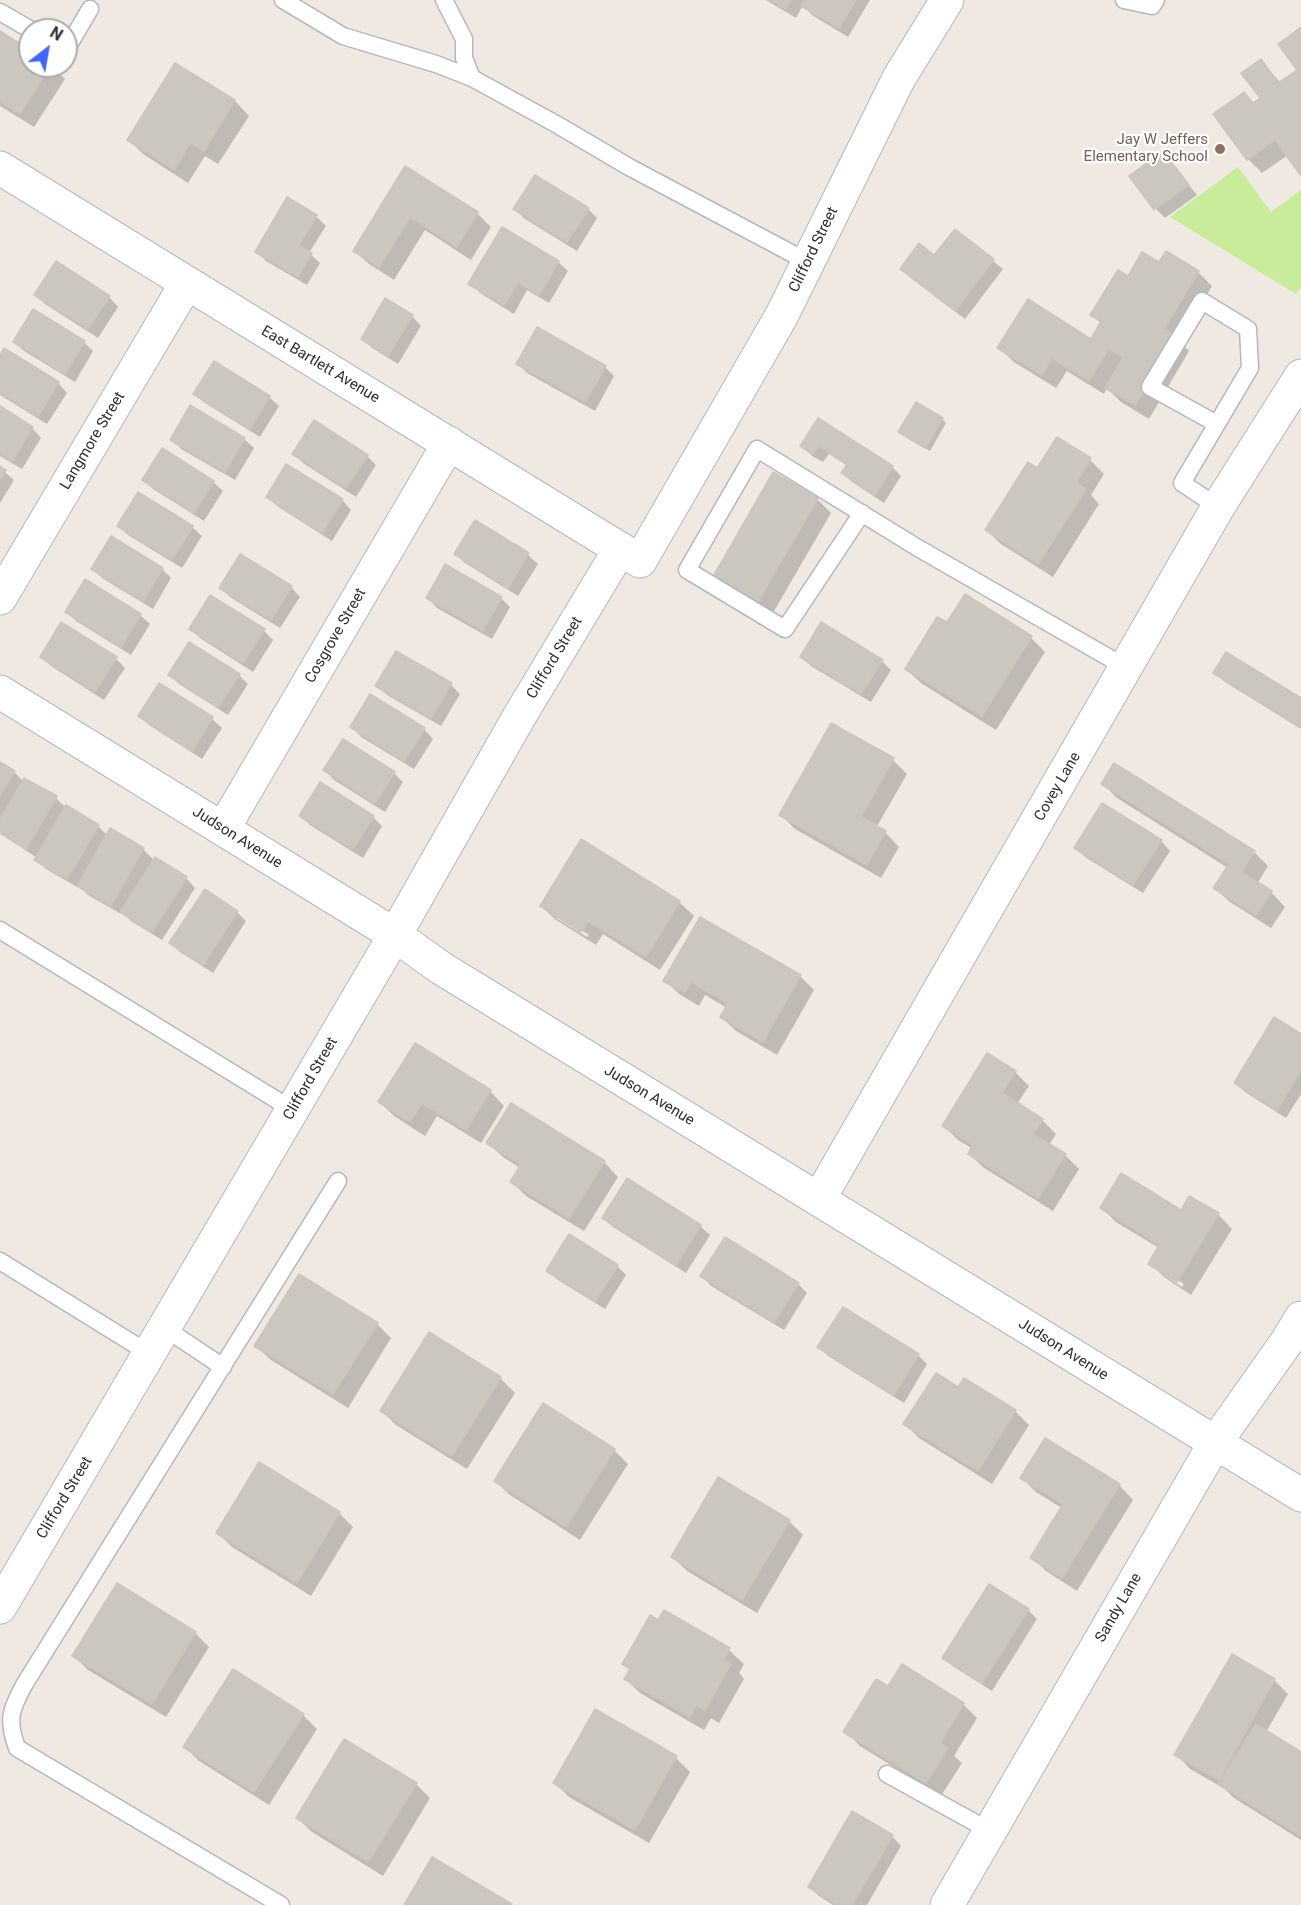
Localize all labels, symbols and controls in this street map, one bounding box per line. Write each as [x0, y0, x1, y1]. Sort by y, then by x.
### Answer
north arrow [18, 18, 78, 78]
text: N [47, 23, 66, 45]
place label: Jay W Jeffers Elementary School [1084, 131, 1208, 166]
marker: Jay W Jeffers Elementary School [1213, 142, 1227, 156]
street label: Clifford Street [786, 204, 842, 296]
street label: East Bartlett Avenue [257, 322, 383, 408]
street label: Langmore Street [57, 389, 129, 493]
street label: Cosgrove Street [302, 585, 370, 687]
street label: Clifford Street [523, 614, 587, 702]
street label: Covey Lane [1031, 749, 1085, 825]
street label: Judson Avenue [189, 803, 285, 873]
street label: Clifford Street [280, 1034, 342, 1124]
street label: Judson Avenue [600, 1062, 698, 1130]
street label: Judson Avenue [1015, 1315, 1111, 1385]
street label: Clifford Street [33, 1454, 97, 1542]
street label: Sandy Lane [1092, 1570, 1146, 1646]

